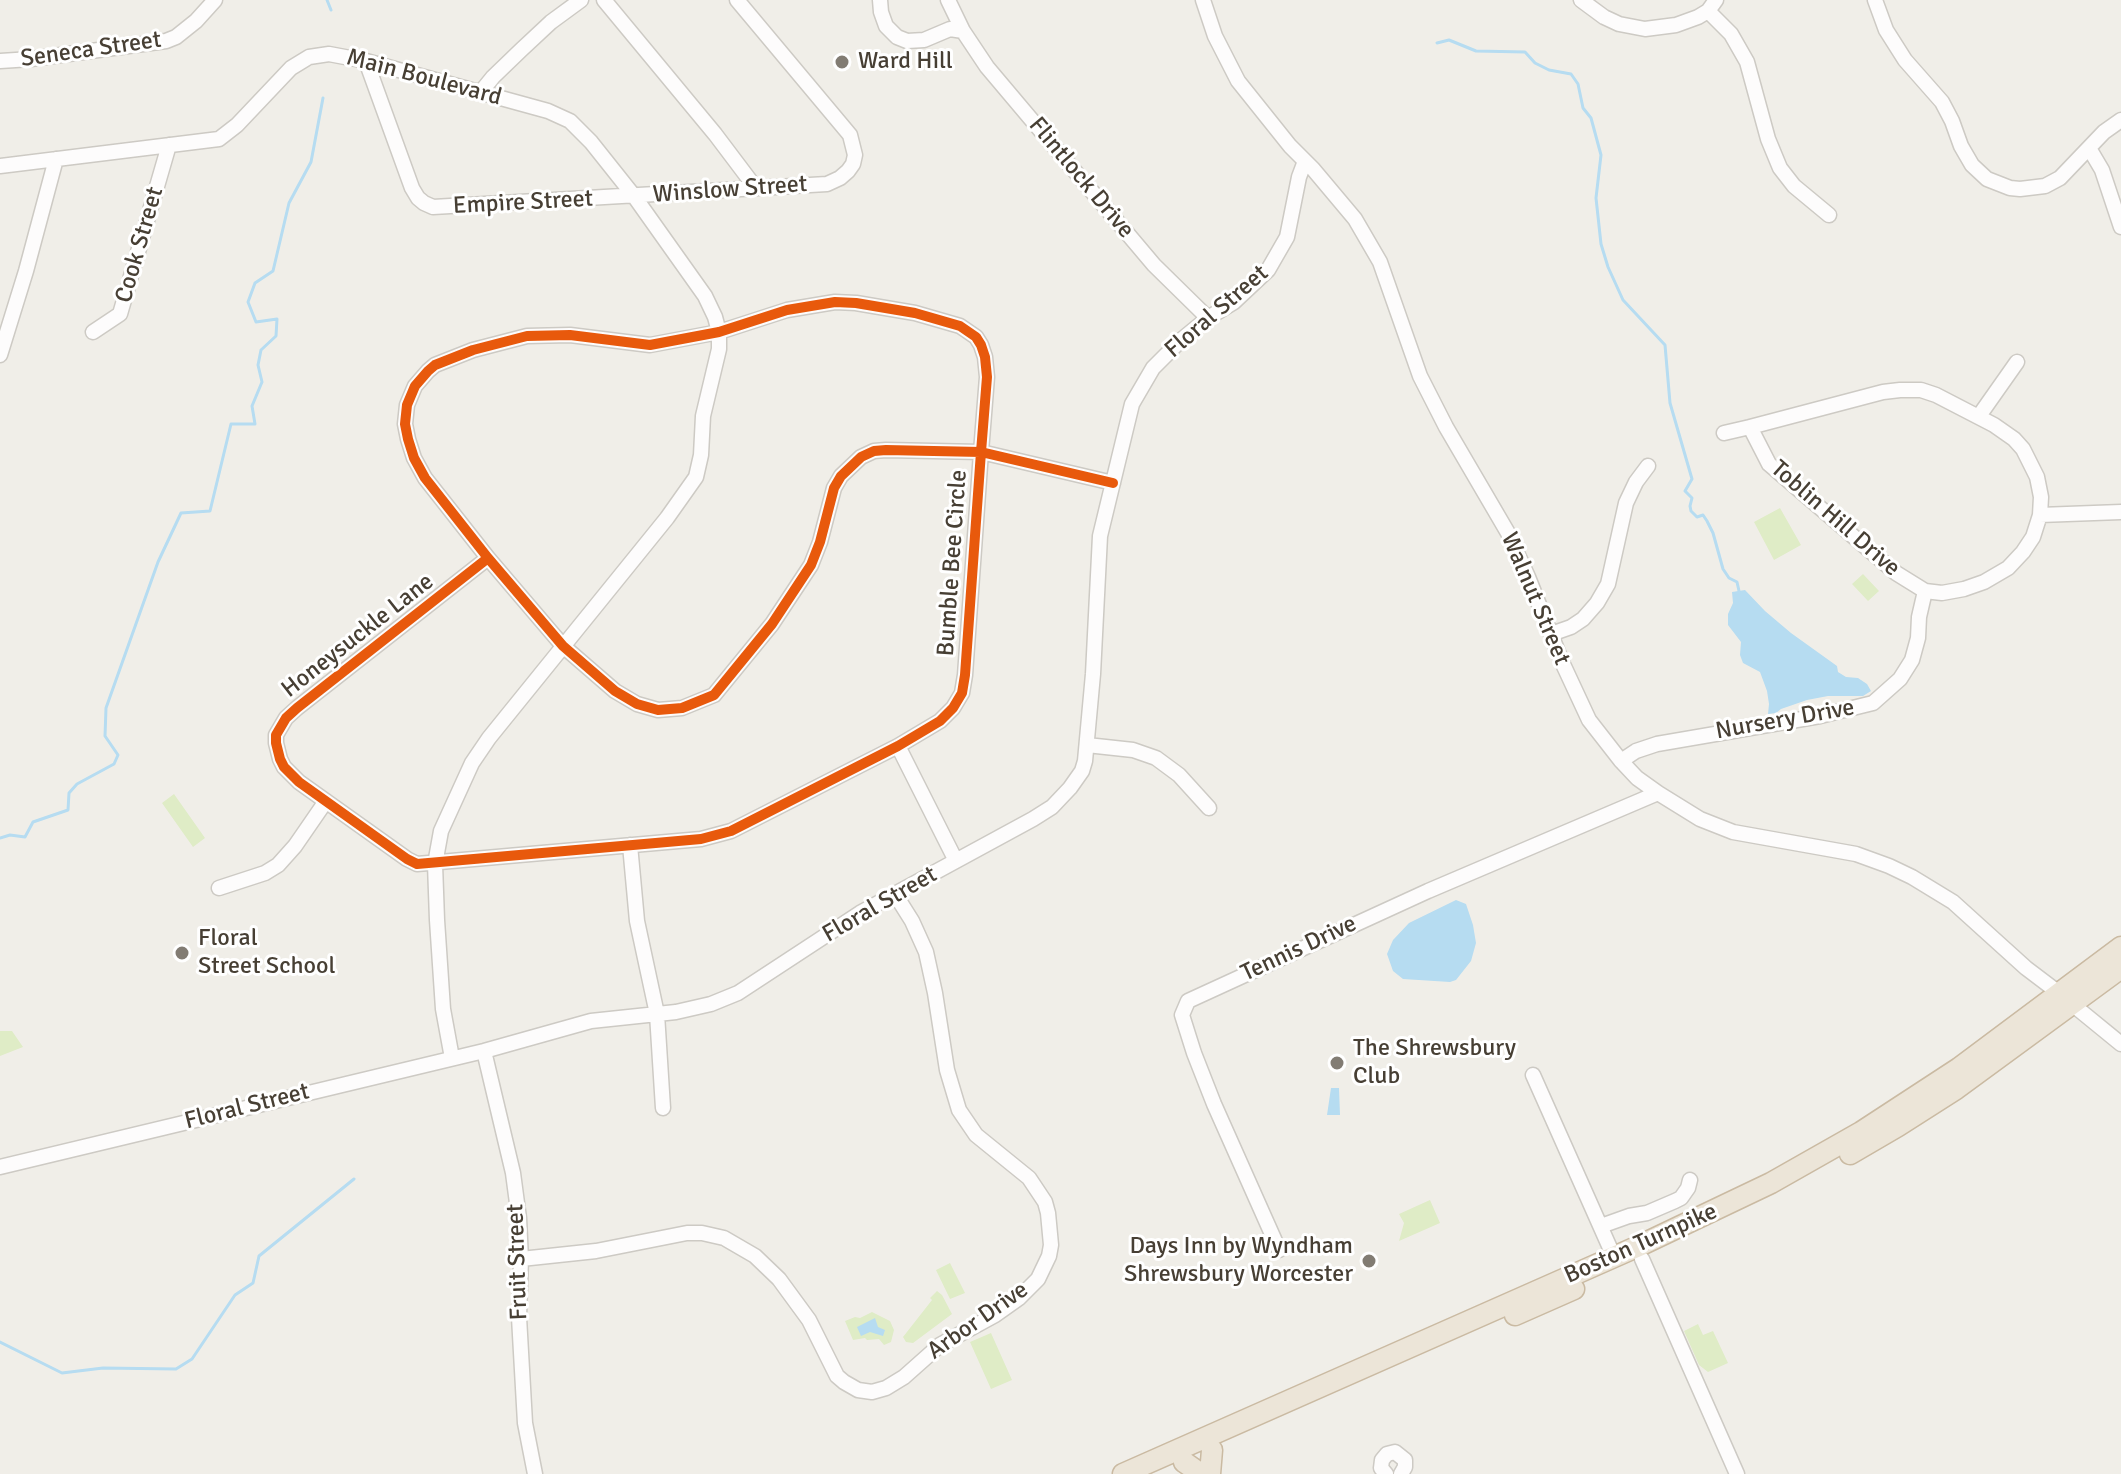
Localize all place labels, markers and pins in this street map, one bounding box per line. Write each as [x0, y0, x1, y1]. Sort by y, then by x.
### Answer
place label: Ward Hill [858, 48, 953, 76]
marker: Ward Hill [833, 53, 851, 71]
place label: Floral Street School [198, 925, 336, 981]
marker: Floral Street School [173, 944, 191, 962]
place label: The Shrewsbury Club [1353, 1035, 1516, 1091]
marker: The Shrewsbury Club [1328, 1054, 1346, 1072]
place label: Days Inn by Wyndham Shrewsbury Worcester [1124, 1233, 1353, 1289]
marker: Days Inn by Wyndham Shrewsbury Worcester [1360, 1252, 1378, 1270]

